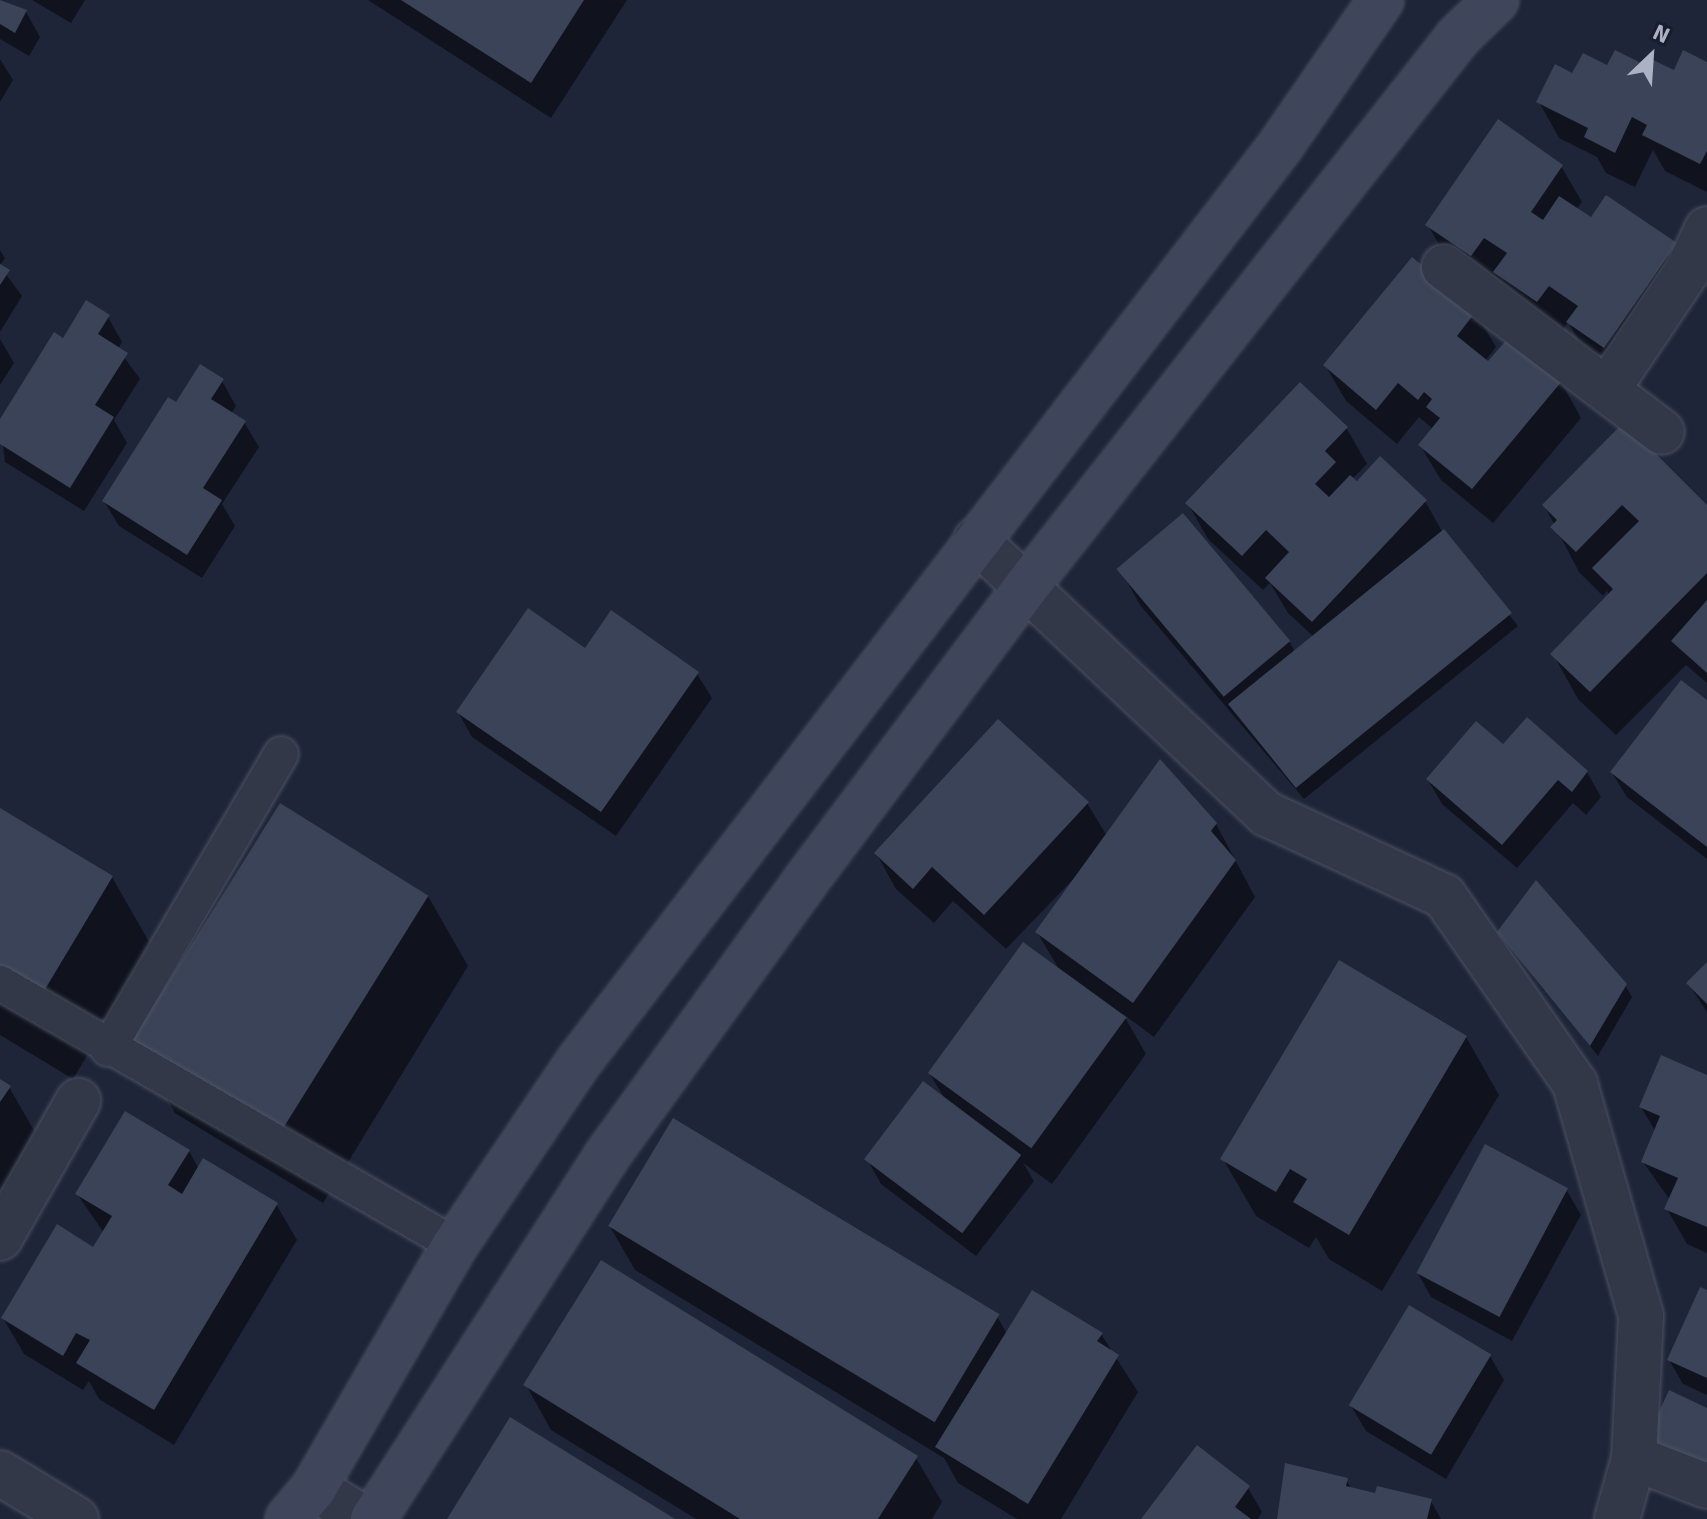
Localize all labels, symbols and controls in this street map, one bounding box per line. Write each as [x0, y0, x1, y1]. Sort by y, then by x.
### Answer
north arrow [1611, 16, 1691, 96]
text: N [1649, 18, 1674, 49]

